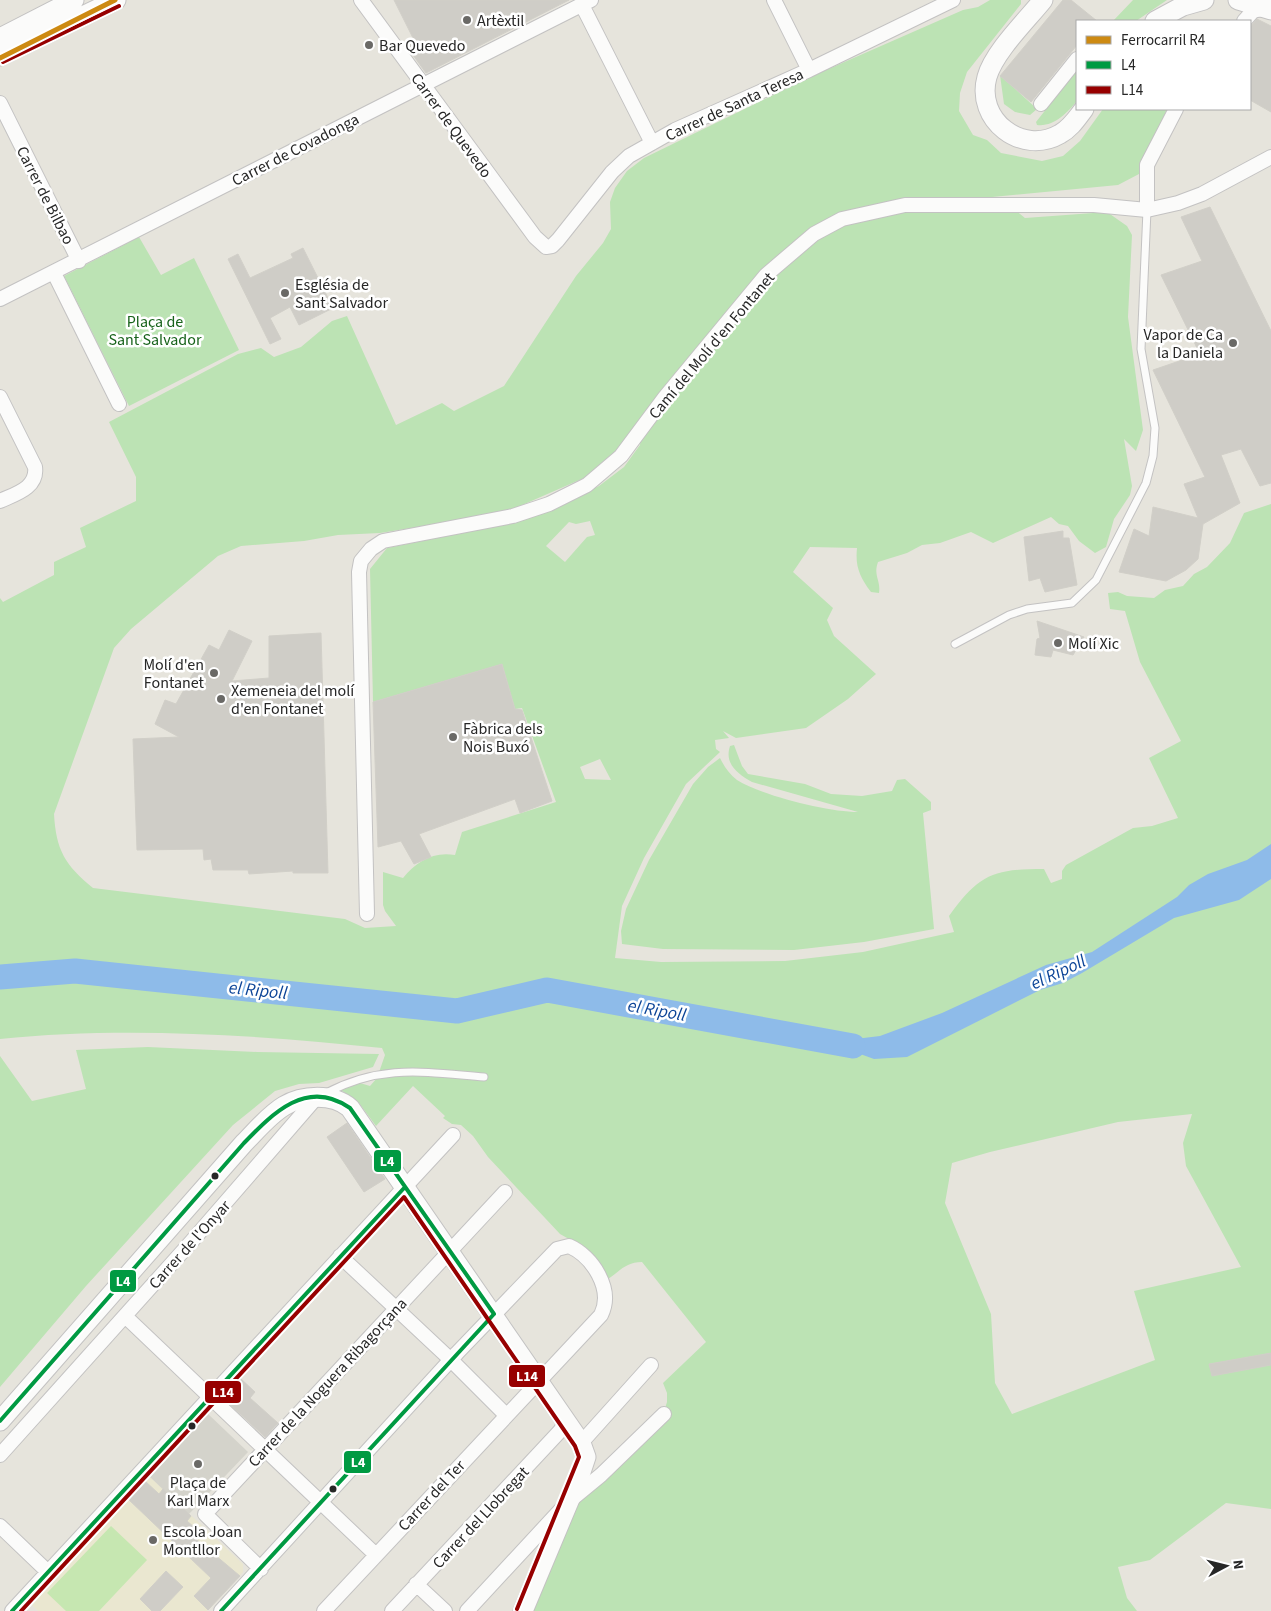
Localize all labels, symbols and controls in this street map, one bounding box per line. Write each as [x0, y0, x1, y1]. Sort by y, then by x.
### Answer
place label: Artèxtil [477, 10, 524, 32]
marker: Artèxtil [461, 14, 473, 26]
legend [1076, 20, 1251, 110]
text: Ferrocarril R4 [1121, 30, 1206, 51]
place label: Bar Quevedo [379, 35, 465, 57]
marker: Bar Quevedo [363, 39, 375, 51]
text: L4 [1121, 55, 1136, 76]
street label: Carrer de Santa Teresa [662, 63, 807, 147]
street label: Carrer de Quevedo [406, 69, 497, 183]
text: L14 [1121, 80, 1144, 101]
street label: Carrer de Covadonga [228, 108, 363, 191]
street label: Carrer de Bilbao [11, 143, 79, 248]
street label: Camí del Molí d'en Fontanet [644, 267, 780, 424]
place label: Església de Sant Salvador [295, 274, 388, 314]
marker: Església de Sant Salvador [279, 287, 291, 299]
park label: Plaça de Sant Salvador [109, 311, 202, 351]
place label: Vapor de Ca la Daniela [1144, 324, 1223, 364]
marker: Vapor de Ca la Daniela [1227, 337, 1239, 349]
place label: Molí Xic [1068, 633, 1119, 655]
marker: Molí Xic [1052, 637, 1064, 649]
place label: Molí d'en Fontanet [143, 654, 205, 694]
marker: Molí d'en Fontanet [208, 667, 220, 679]
place label: Xemeneia del molí d'en Fontanet [231, 680, 355, 720]
marker: Xemeneia del molí d'en Fontanet [215, 693, 227, 705]
place label: Fàbrica dels Nois Buxó [463, 718, 543, 758]
marker: Fàbrica dels Nois Buxó [447, 731, 459, 743]
water label: el Ripoll [1026, 948, 1091, 996]
water label: el Ripoll [227, 975, 289, 1006]
water label: el Ripoll [626, 993, 689, 1028]
line badge: L4 [373, 1149, 402, 1173]
text: L4 [380, 1152, 395, 1172]
unlabelled marker [210, 1171, 220, 1181]
street label: Carrer de l'Onyar [144, 1195, 236, 1294]
line badge: L4 [109, 1269, 137, 1293]
text: L4 [116, 1272, 131, 1292]
street label: Carrer de la Noguera Ribagorçana [243, 1293, 412, 1472]
line badge: L14 [508, 1364, 546, 1388]
text: L14 [516, 1367, 539, 1387]
line badge: L14 [204, 1380, 242, 1404]
text: L14 [212, 1383, 235, 1403]
unlabelled marker [187, 1421, 197, 1431]
line badge: L4 [343, 1450, 372, 1474]
text: L4 [351, 1453, 366, 1473]
street label: Carrer del Ter [393, 1455, 471, 1536]
marker: Plaça de Karl Marx [192, 1458, 204, 1470]
street label: Carrer del Llobregat [427, 1461, 534, 1574]
place label: Plaça de Karl Marx [167, 1472, 229, 1512]
unlabelled marker [328, 1484, 338, 1494]
place label: Escola Joan Montllor [163, 1521, 242, 1561]
marker: Escola Joan Montllor [147, 1534, 159, 1546]
north arrow [1201, 1541, 1251, 1591]
text: N [1227, 1559, 1248, 1570]

